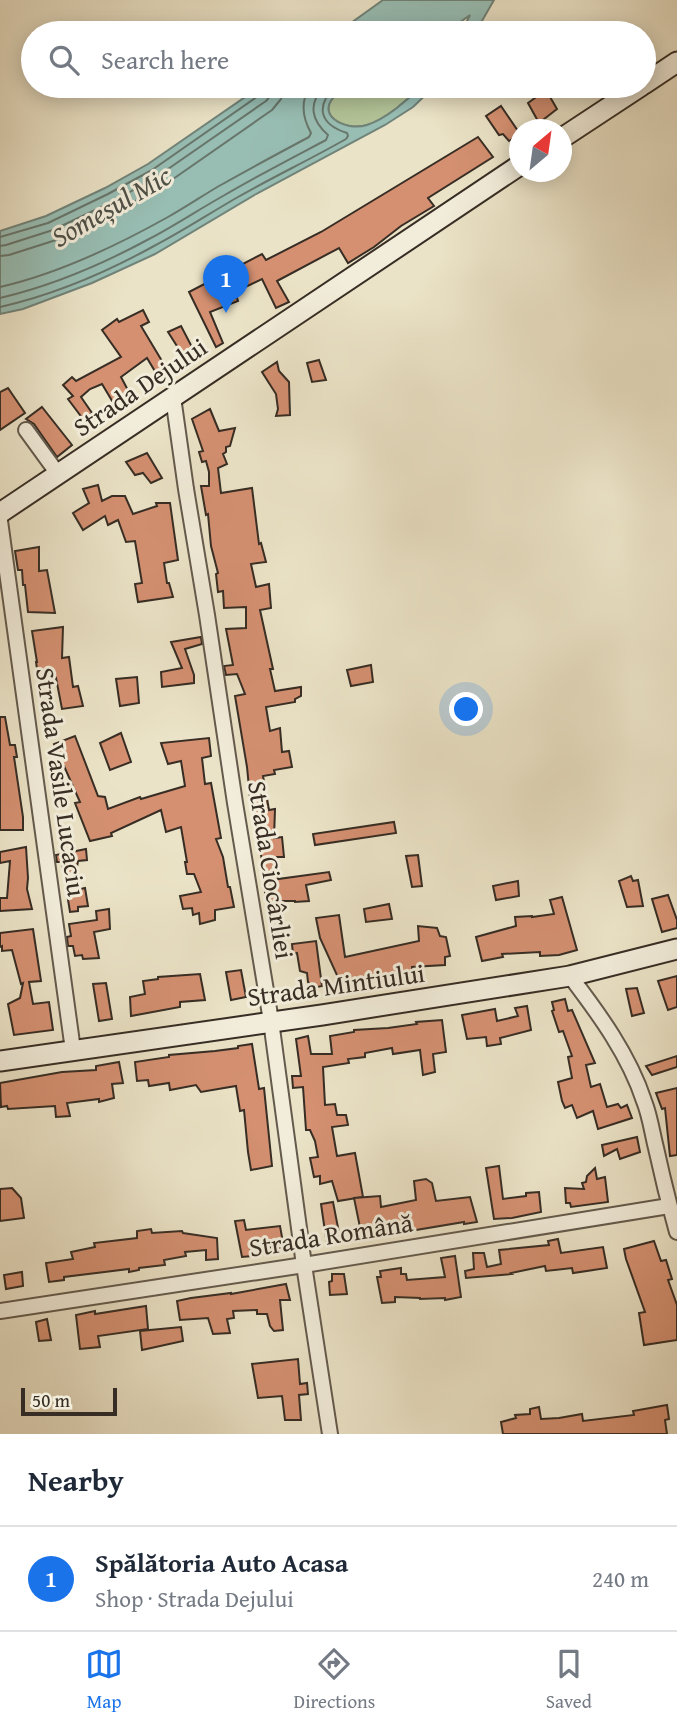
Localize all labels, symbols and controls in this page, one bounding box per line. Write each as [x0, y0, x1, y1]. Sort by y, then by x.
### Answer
search box [21, 21, 656, 98]
text: Search here [101, 40, 229, 79]
icon: search [45, 41, 83, 79]
north arrow [509, 119, 572, 182]
water label: Someșul Mic [43, 154, 179, 257]
pin: 1 [203, 255, 249, 313]
street label: Strada Dejului [65, 327, 215, 446]
street label: Strada Vasile Lucaciu [26, 665, 97, 899]
your location [449, 692, 483, 726]
street label: Strada Ciocârliei [238, 778, 305, 962]
street label: Strada Mintiului [245, 953, 427, 1016]
street label: Strada Română [246, 1202, 416, 1267]
scale bar [21, 1385, 117, 1417]
text: 50 m [32, 1386, 70, 1414]
text: Nearby [28, 1458, 124, 1502]
text: Spălătoria Auto Acasa [95, 1543, 348, 1582]
text: 1 [45, 1562, 57, 1595]
text: 240 m [592, 1562, 649, 1595]
text: Shop · Strada Dejului [95, 1582, 294, 1615]
tab: Map [85, 1645, 123, 1715]
tab: Directions [294, 1645, 375, 1715]
tab: Saved [546, 1645, 592, 1715]

